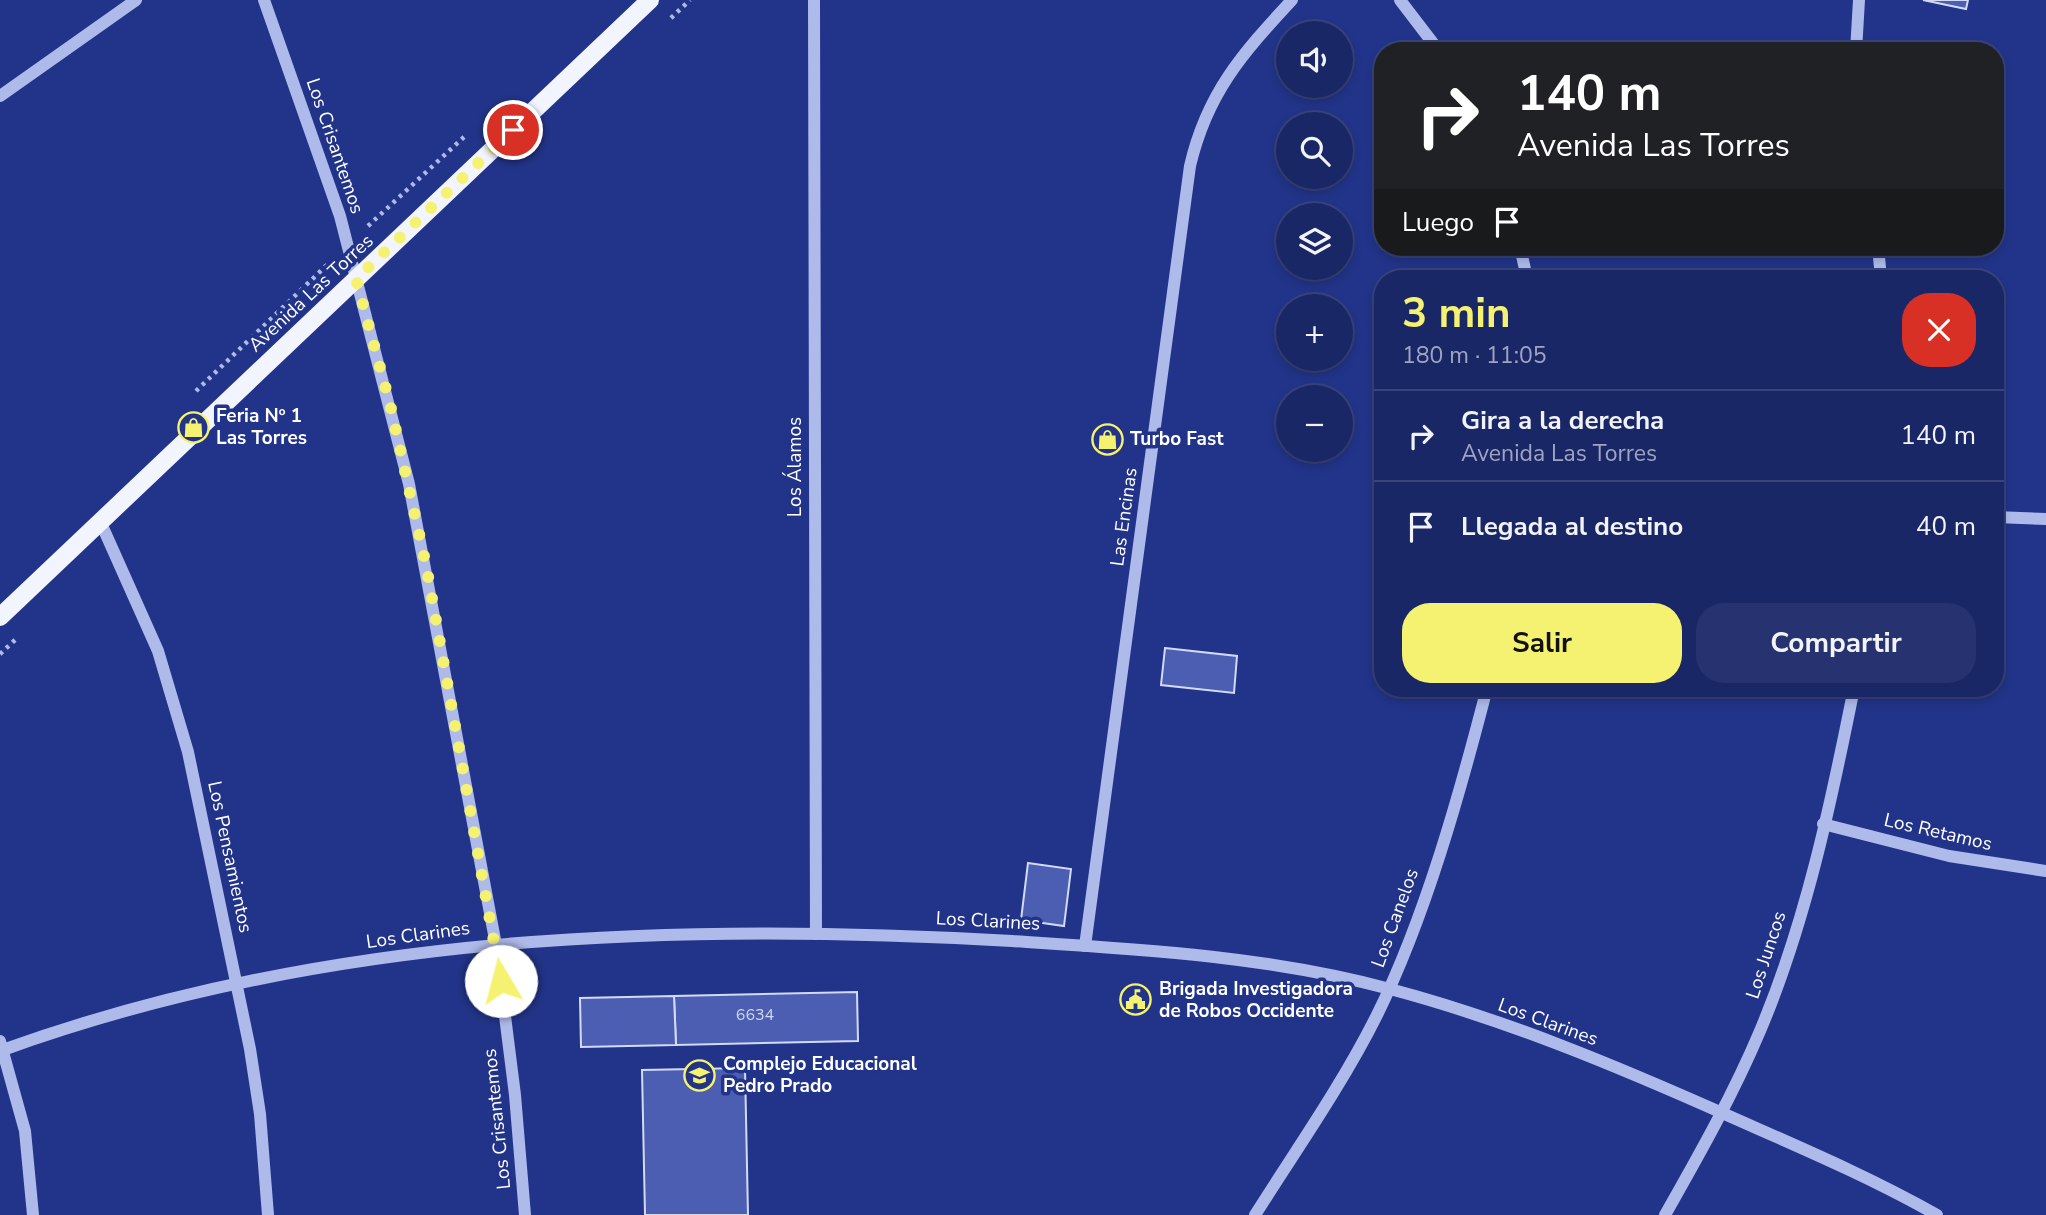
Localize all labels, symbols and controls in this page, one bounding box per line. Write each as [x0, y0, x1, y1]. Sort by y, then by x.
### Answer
map controls [1276, 21, 1353, 462]
button: sound [1276, 21, 1353, 98]
text: 140 m [1517, 60, 1661, 127]
icon: right [1402, 70, 1493, 161]
street label: Los Crisantemos [300, 75, 370, 217]
pin [483, 100, 543, 160]
icon: arrive [494, 111, 532, 149]
button: search [1276, 112, 1353, 189]
text: Avenida Las Torres [1517, 124, 1790, 167]
button: layers [1276, 203, 1353, 280]
icon: arrive [1488, 203, 1526, 241]
text: Luego [1402, 205, 1474, 240]
street label: Avenida Las Torres [243, 228, 379, 358]
text: 3 min [1402, 285, 1511, 342]
button: close [1902, 293, 1976, 367]
button: + [1276, 294, 1353, 371]
text: 180 m · 11:05 [1402, 340, 1547, 371]
button: − [1276, 385, 1353, 462]
place label: Feria Nº 1 Las Torres [216, 403, 307, 451]
text: Gira a la derecha [1461, 403, 1664, 438]
shop icon: Feria Nº 1 Las Torres [176, 410, 210, 444]
street label: Los Álamos [782, 417, 808, 517]
icon: right [1402, 417, 1440, 455]
text: 140 m [1900, 418, 1976, 453]
shop icon: Turbo Fast [1090, 422, 1124, 456]
place label: Turbo Fast [1130, 426, 1224, 452]
text: Avenida Las Torres [1461, 438, 1657, 469]
street label: Las Encinas [1104, 466, 1144, 568]
icon: arrive [1402, 508, 1440, 546]
text: Llegada al destino [1461, 509, 1683, 544]
text: 40 m [1916, 509, 1976, 544]
button: Salir [1402, 603, 1682, 683]
button: Compartir [1696, 603, 1976, 683]
street label: Los Pensamientos [201, 779, 259, 935]
street label: Los Retamos [1881, 807, 1995, 857]
street label: Los Canelos [1365, 865, 1425, 971]
street label: Los Clarines [935, 905, 1041, 937]
street label: Los Juncos [1740, 908, 1792, 1002]
street label: Los Clarines [364, 915, 472, 955]
position arrow [464, 944, 538, 1018]
place label: Brigada Investigadora de Robos Occidente [1159, 976, 1353, 1024]
public building icon: Brigada Investigadora de Robos Occidente [1119, 983, 1153, 1017]
street label: Los Clarines [1494, 992, 1602, 1052]
house number: 6634 [736, 1004, 775, 1026]
street label: Los Crisantemos [477, 1047, 517, 1191]
place label: Complejo Educacional Pedro Prado [723, 1051, 917, 1099]
school or university icon: Complejo Educacional Pedro Prado [683, 1058, 717, 1092]

